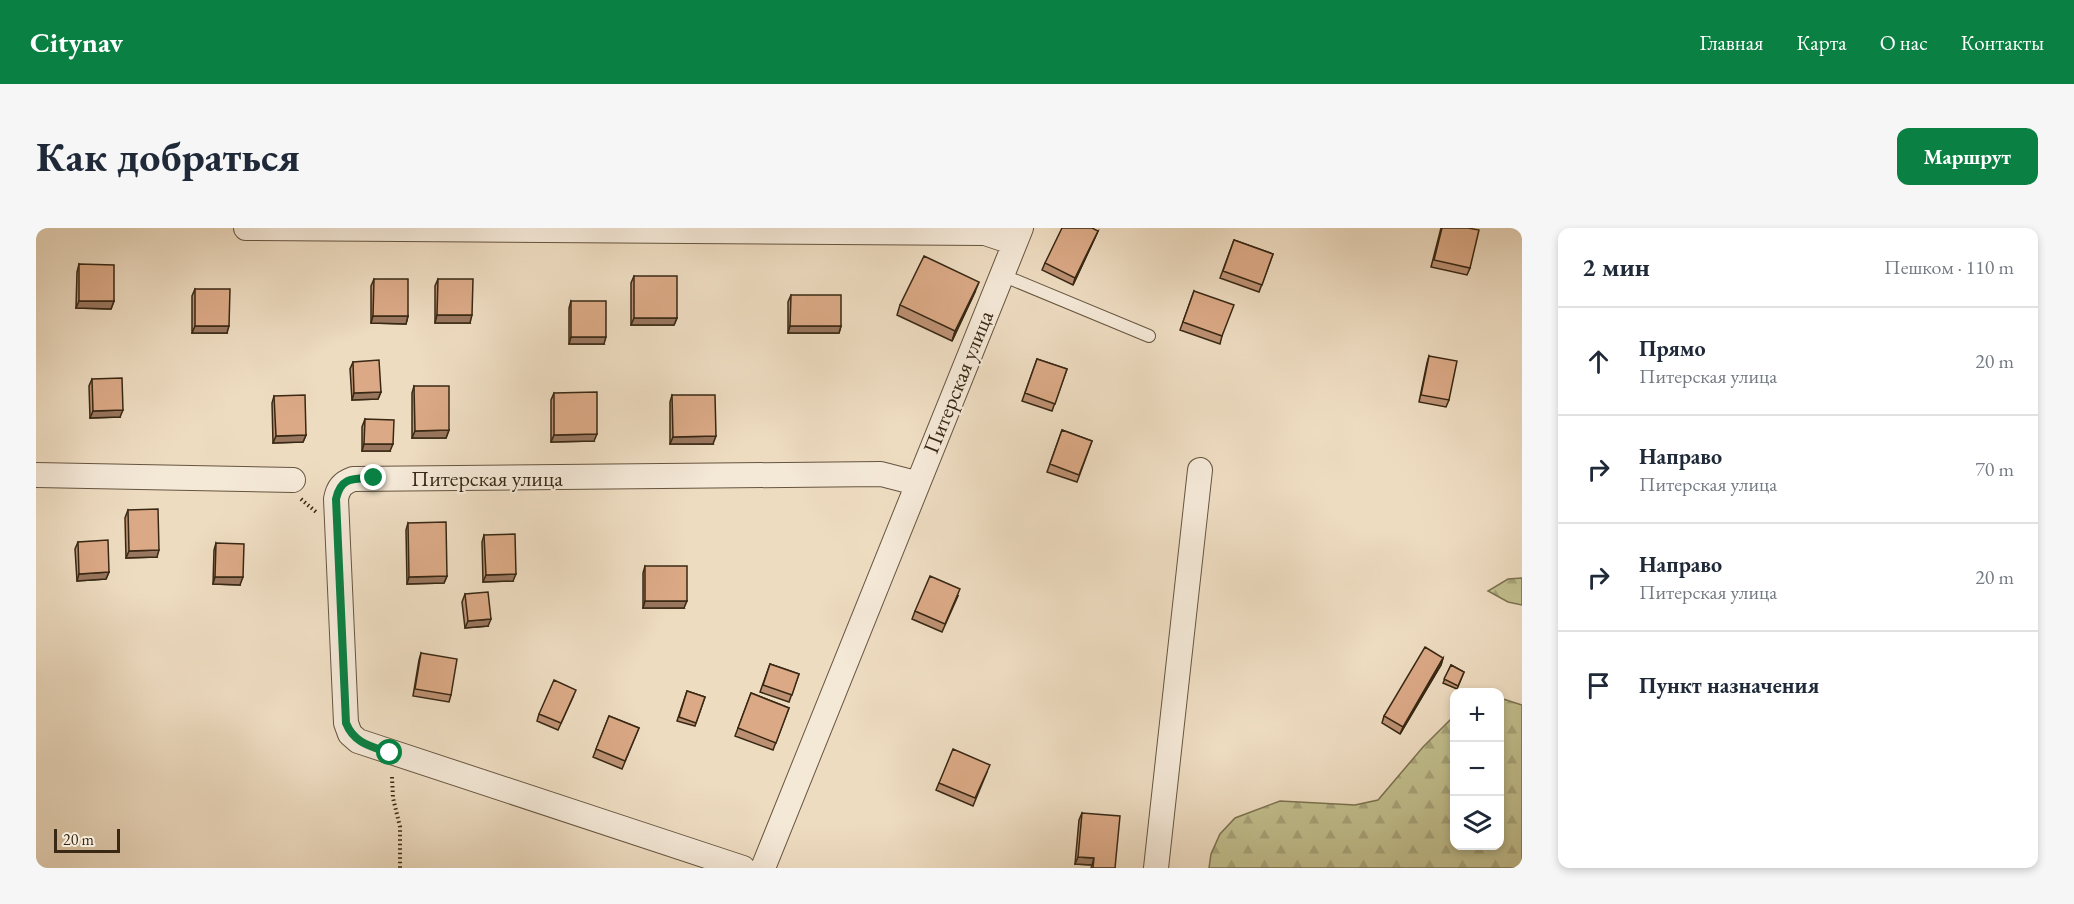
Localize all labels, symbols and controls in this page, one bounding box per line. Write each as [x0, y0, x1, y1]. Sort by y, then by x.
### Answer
text: Citynav [30, 24, 123, 60]
text: Главная [1699, 29, 1763, 56]
text: Карта [1796, 29, 1847, 56]
text: О нас [1880, 29, 1928, 56]
text: Контакты [1961, 29, 2044, 56]
button: Маршрут [1897, 128, 2038, 185]
text: Как добраться [36, 129, 300, 184]
text: 2 мин [1582, 250, 1650, 284]
text: Пешком · 110 m [1884, 254, 2014, 280]
street label: Питерская улица [916, 306, 1000, 458]
text: Прямо [1639, 334, 1706, 363]
icon: ahead [1582, 345, 1615, 378]
text: 20 m [1975, 348, 2014, 374]
text: Питерская улица [1639, 363, 1777, 389]
text: Направо [1639, 442, 1722, 471]
icon: right [1582, 453, 1615, 486]
text: 70 m [1975, 456, 2014, 482]
route end [360, 464, 386, 490]
street label: Питерская улица [411, 464, 563, 493]
text: Питерская улица [1639, 471, 1777, 497]
text: Направо [1639, 550, 1722, 579]
icon: right [1582, 561, 1615, 594]
text: 20 m [1975, 564, 2014, 590]
text: Питерская улица [1639, 579, 1777, 605]
icon: arrive [1582, 669, 1615, 702]
text: Пункт назначения [1639, 671, 1819, 700]
map controls [1450, 688, 1504, 850]
button: + [1450, 688, 1504, 742]
route start [376, 739, 402, 765]
button: − [1450, 742, 1504, 796]
button: layers [1450, 796, 1504, 850]
scale bar [54, 826, 120, 854]
text: 20 m [63, 829, 94, 850]

